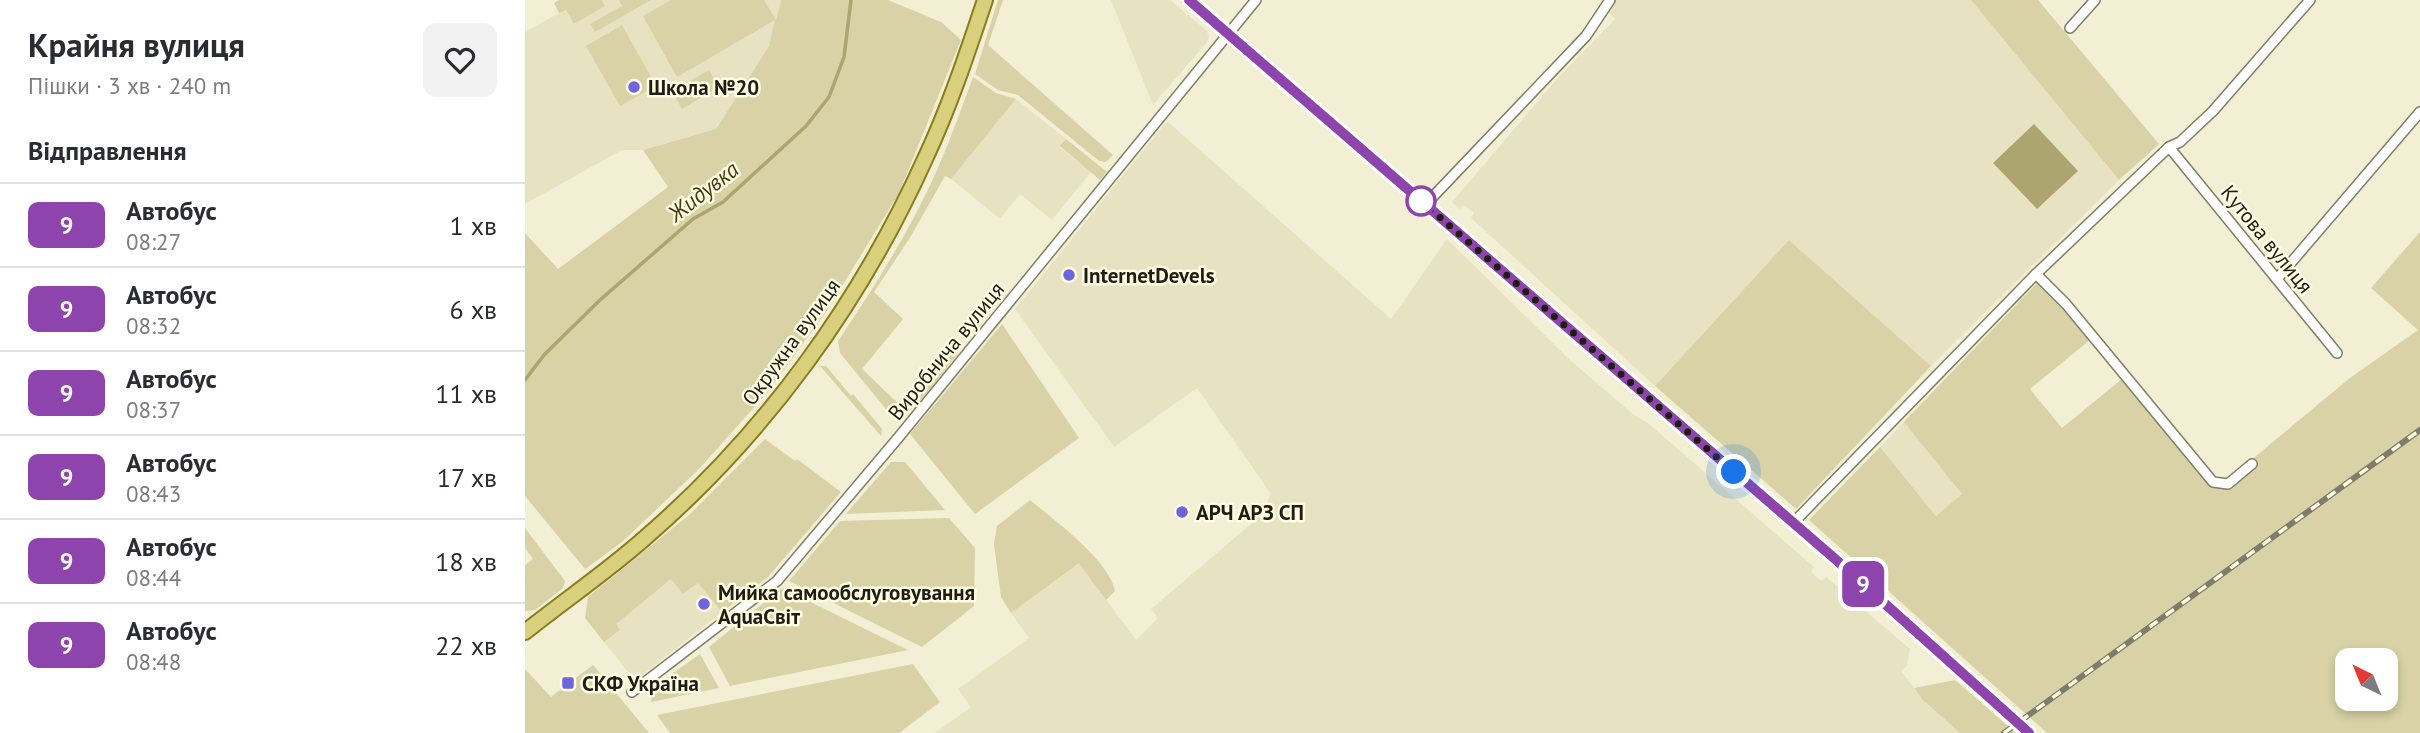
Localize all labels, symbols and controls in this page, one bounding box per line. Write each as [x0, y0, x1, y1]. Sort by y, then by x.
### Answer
text: Крайня вулиця [28, 23, 245, 66]
button: heart [423, 23, 497, 97]
text: Пішки · 3 хв · 240 m [28, 71, 231, 100]
place label: Школа №20 [648, 74, 759, 101]
marker: Школа №20 [626, 79, 642, 95]
text: Відправлення [28, 134, 187, 167]
water label: Жидувка [660, 154, 744, 229]
street label: Кутова вулиця [2215, 179, 2319, 299]
unlabelled marker [1406, 186, 1436, 216]
text: Автобус [126, 194, 217, 227]
text: 9 [60, 209, 73, 240]
text: 1 хв [450, 209, 497, 242]
text: 08:27 [126, 227, 181, 256]
place label: InternetDevels [1083, 262, 1215, 289]
marker: InternetDevels [1061, 267, 1077, 283]
street label: Окружна вулиця [736, 273, 846, 411]
street label: Виробнича вулиця [882, 276, 1010, 426]
text: Автобус [126, 278, 217, 311]
text: 9 [60, 293, 73, 324]
text: 6 хв [450, 293, 497, 326]
text: 08:32 [126, 311, 181, 340]
text: Автобус [126, 362, 217, 395]
text: 9 [60, 377, 73, 408]
text: 11 хв [435, 377, 497, 410]
text: 08:37 [126, 395, 181, 424]
text: Автобус [126, 446, 217, 479]
your location [1716, 454, 1751, 489]
text: 9 [60, 461, 73, 492]
text: 17 хв [437, 461, 497, 494]
text: 08:43 [126, 479, 181, 508]
place label: АРЧ АРЗ СП [1196, 499, 1304, 526]
marker: АРЧ АРЗ СП [1174, 504, 1190, 520]
text: Автобус [126, 530, 217, 563]
text: 9 [60, 545, 73, 576]
text: 18 хв [435, 545, 497, 578]
line badge: 9 [1840, 561, 1886, 607]
text: 08:44 [126, 563, 181, 592]
text: 9 [1856, 568, 1870, 599]
place label: Мийка самообслуговування AquaСвіт [718, 579, 975, 630]
marker: Мийка самообслуговування AquaСвіт [696, 596, 712, 612]
text: Автобус [126, 614, 217, 647]
text: 9 [60, 629, 73, 660]
text: 22 хв [435, 629, 497, 662]
text: 08:48 [126, 647, 181, 676]
north arrow [2335, 648, 2397, 710]
map controls [2335, 648, 2398, 711]
place label: СКФ Україна [582, 670, 699, 697]
marker: СКФ Україна [560, 675, 576, 691]

